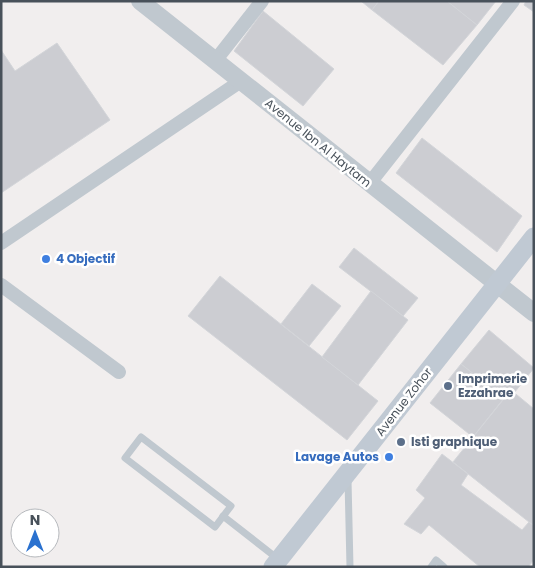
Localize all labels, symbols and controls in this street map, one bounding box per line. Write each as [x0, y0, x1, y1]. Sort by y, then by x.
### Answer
street label: Avenue Ibn Al Haytam [261, 94, 375, 191]
place label: 4 Objectif [56, 250, 116, 267]
marker: 4 Objectif [40, 253, 52, 265]
street label: Avenue Zohor [372, 364, 436, 439]
place label: Imprimerie Ezzahrae [458, 370, 528, 401]
marker: Imprimerie Ezzahrae [442, 380, 454, 392]
place label: Isti graphique [411, 433, 498, 450]
marker: Isti graphique [395, 436, 407, 448]
place label: Lavage Autos [295, 448, 379, 465]
marker: Lavage Autos [383, 451, 395, 463]
north arrow [10, 508, 60, 558]
text: N [30, 510, 40, 530]

